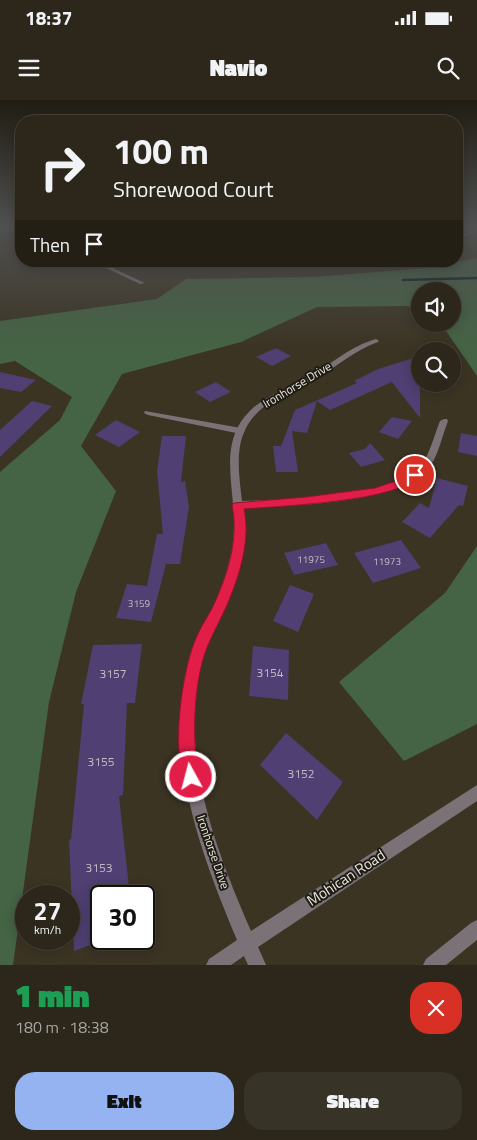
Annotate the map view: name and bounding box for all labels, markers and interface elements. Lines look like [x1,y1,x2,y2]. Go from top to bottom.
text: 18:37 [25,3,72,32]
text: Navio [210,51,267,85]
icon: menu [15,54,43,82]
icon: search [434,54,462,82]
text: 100 m [113,124,209,178]
icon: right [30,135,95,200]
text: Shorewood Court [113,172,274,206]
text: Then [30,230,70,259]
icon: arrive [80,230,108,258]
map controls [411,282,461,392]
button: sound [411,282,461,332]
button: search [411,342,461,392]
street label: Ironhorse Drive [259,357,335,413]
pin [394,454,436,496]
icon: arrive [401,461,429,489]
house number: 11975 [297,552,325,567]
house number: 11973 [373,554,401,569]
house number: 3159 [128,596,151,611]
house number: 3154 [257,663,284,682]
house number: 3157 [100,664,126,683]
position arrow [164,750,216,802]
house number: 3155 [88,752,115,771]
house number: 3152 [288,764,314,783]
street label: Ironhorse Drive [192,812,235,891]
street label: Mohican Road [302,844,390,912]
house number: 3153 [86,858,112,877]
speed limit sign: 30 [90,885,155,950]
text: 27 [33,892,62,930]
text: km/h [34,920,61,939]
text: 1 min [15,973,90,1019]
button: close [410,982,462,1034]
text: 180 m · 18:38 [15,1015,109,1039]
button: Exit [15,1072,234,1130]
button: Share [244,1072,462,1130]

